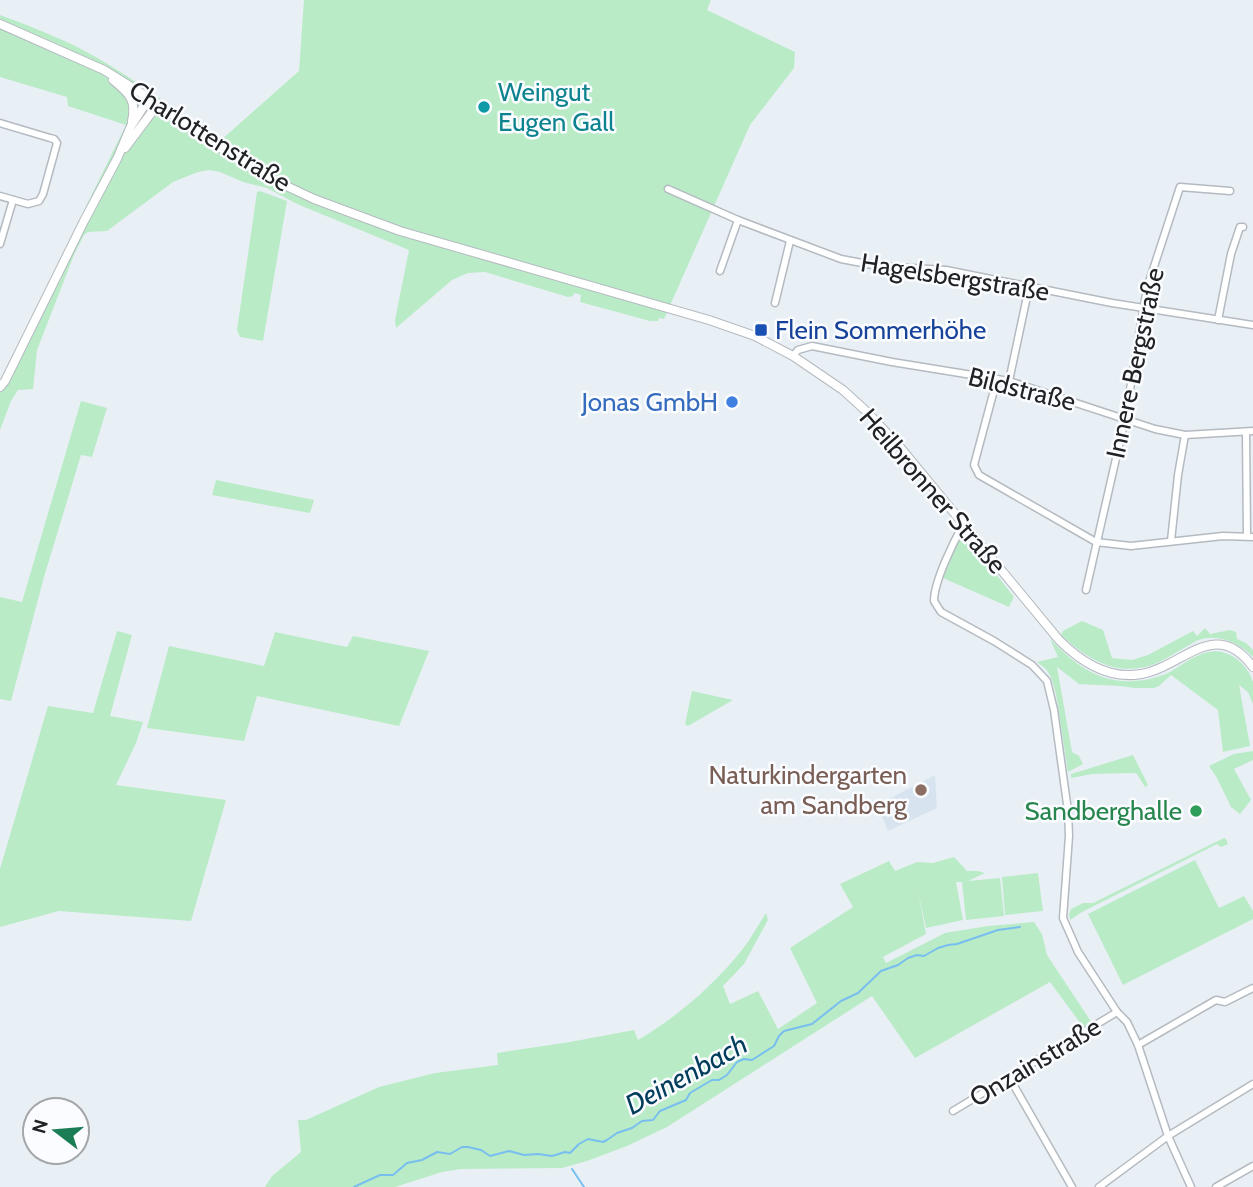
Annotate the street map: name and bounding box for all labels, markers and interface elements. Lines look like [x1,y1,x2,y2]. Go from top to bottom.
street label: Charlottenstraße [123,74,297,198]
place label: Weingut Eugen Gall [498,76,614,138]
marker: Weingut Eugen Gall [476,99,492,115]
street label: Hagelsbergstraße [858,246,1052,308]
street label: Innere Bergstraße [1099,265,1171,461]
place label: Flein Sommerhöhe [775,314,986,346]
marker: Flein Sommerhöhe [753,322,769,338]
street label: Bildstraße [965,360,1079,418]
place label: Jonas GmbH [580,386,718,418]
marker: Jonas GmbH [724,394,740,410]
street label: Heilbronner Straße [853,402,1013,580]
place label: Naturkindergarten am Sandberg [708,759,908,821]
marker: Naturkindergarten am Sandberg [913,782,929,798]
place label: Sandberghalle [1025,795,1182,827]
marker: Sandberghalle [1188,803,1204,819]
street label: Onzainstraße [964,1010,1106,1114]
water label: Deinenbach [619,1026,753,1122]
north arrow [21,1096,91,1166]
text: N [27,1117,53,1136]

